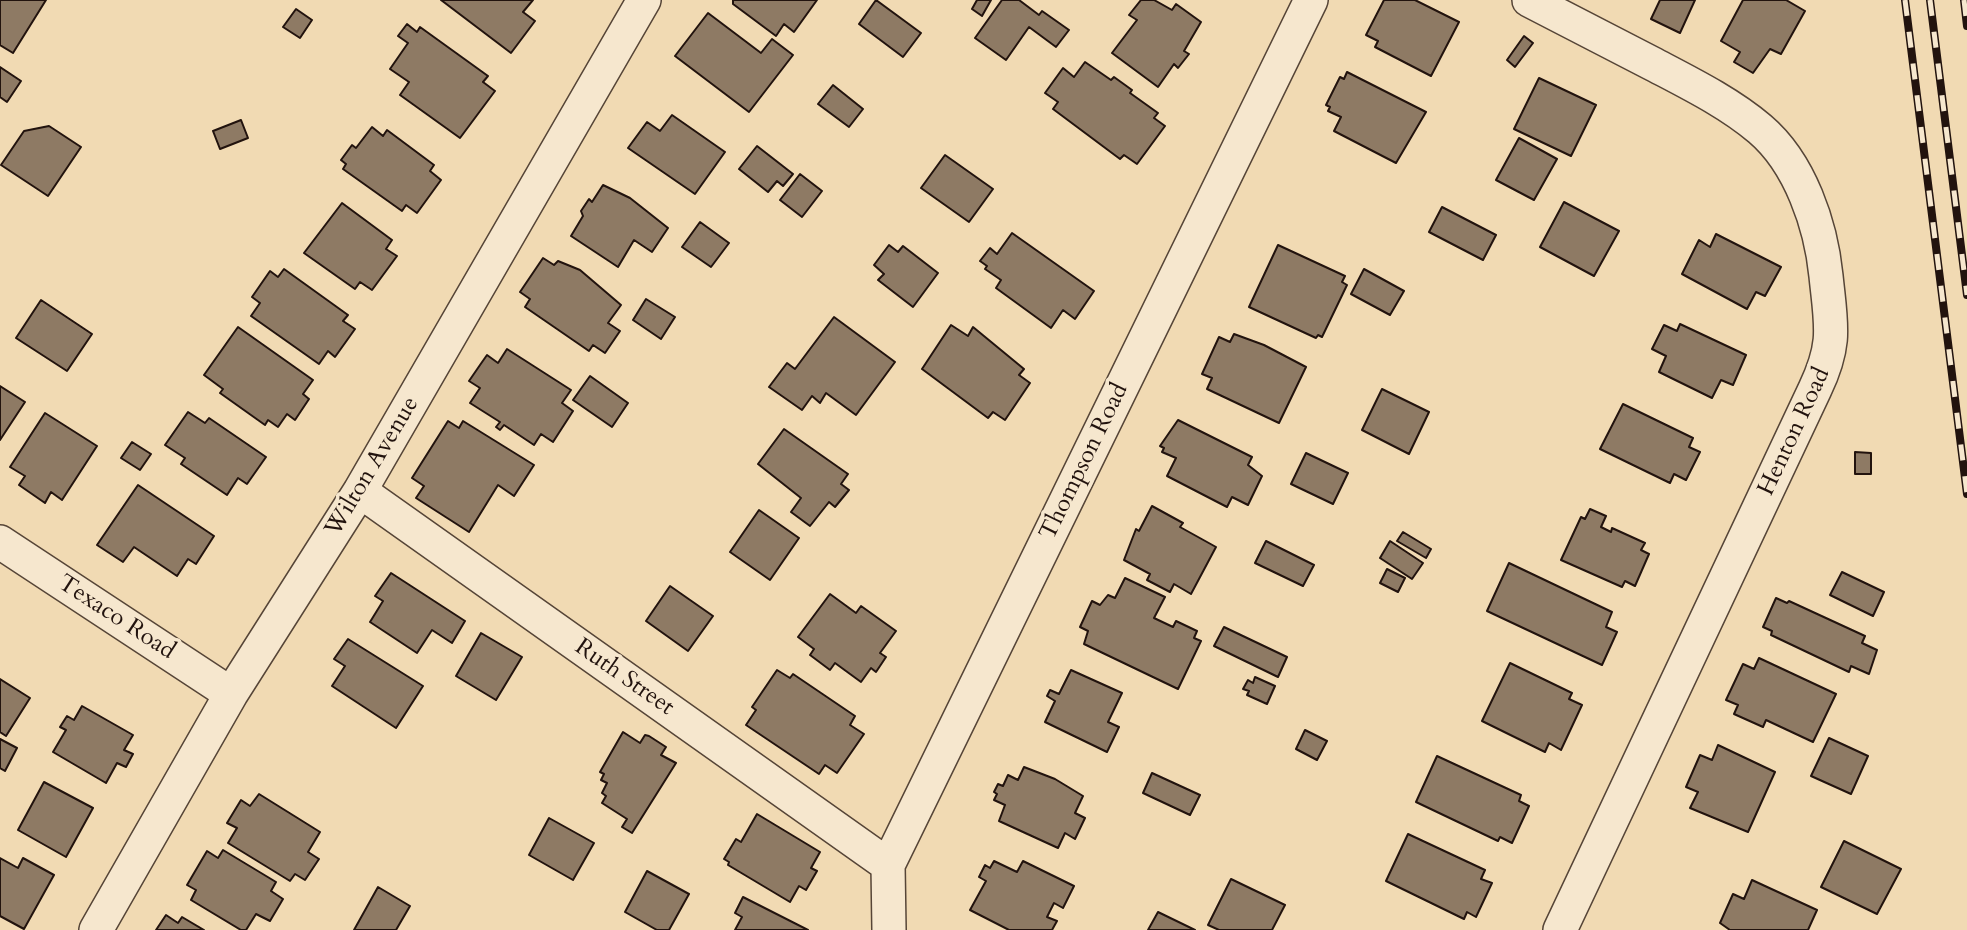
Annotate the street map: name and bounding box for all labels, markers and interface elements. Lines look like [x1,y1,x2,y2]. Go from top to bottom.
street label: Henton Road [1753,363,1837,501]
street label: Thompson Road [1035,379,1135,545]
street label: Wilton Avenue [320,392,426,542]
street label: Texaco Road [52,569,180,667]
street label: Ruth Street [569,633,679,723]

